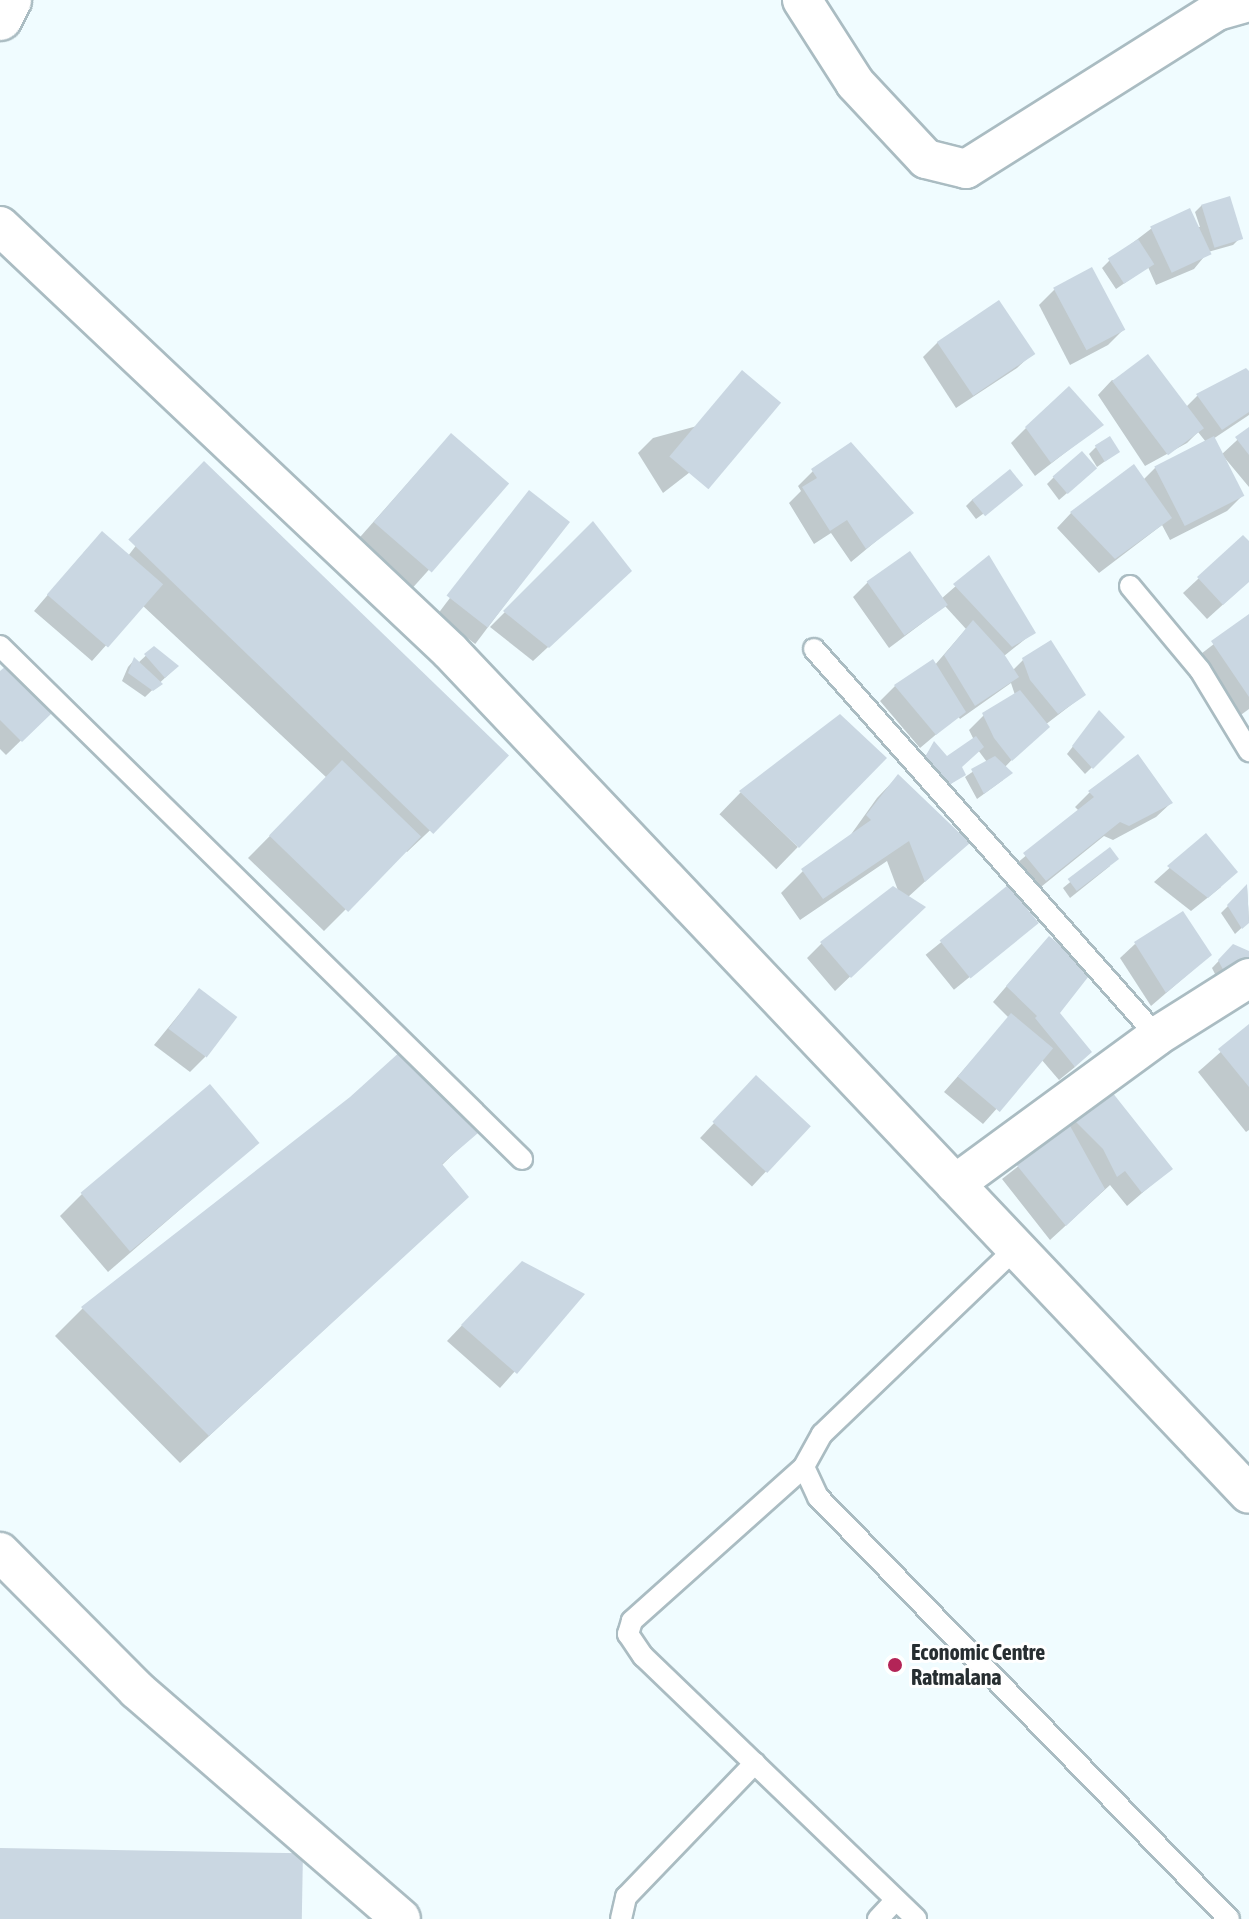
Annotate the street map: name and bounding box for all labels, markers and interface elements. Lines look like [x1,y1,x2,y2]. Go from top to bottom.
place label: Economic Centre Ratmalana [911,1639,1045,1690]
marker: Economic Centre Ratmalana [886,1656,904,1674]

